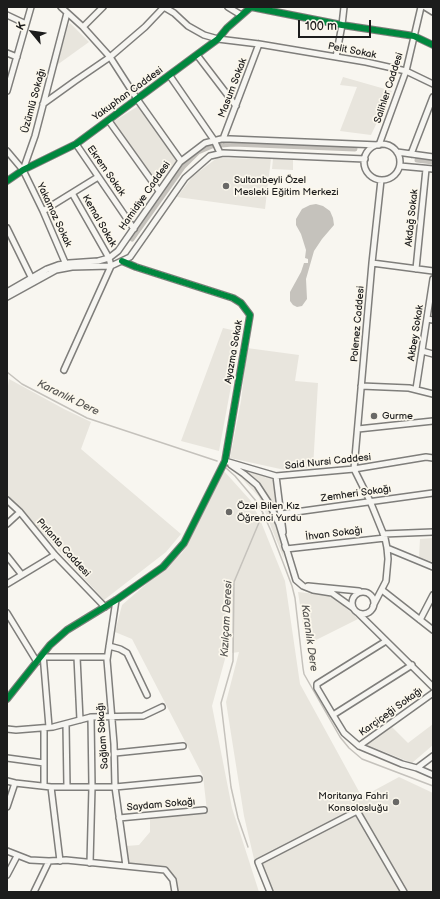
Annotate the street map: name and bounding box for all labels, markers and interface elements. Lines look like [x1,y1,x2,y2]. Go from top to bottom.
north arrow [12,12,52,52]
scale bar [300,12,373,38]
text: 100 m [305,19,337,34]
text: K [14,20,29,32]
street label: Pelit Sokak [327,40,377,62]
street label: Salihler Caddesi [372,51,406,125]
street label: Masum Sokak [216,57,250,119]
street label: Yakuphan Caddesi [91,65,165,123]
street label: Üzümlü Sokağı [20,67,48,135]
street label: Ekrem Sokak [84,143,128,199]
street label: Hamidiye Caddesi [117,159,173,233]
place label: Sultanbeyli Özel Mesleki Eğitim Merkezi [234,174,339,198]
street label: Yakamoz Sokak [34,181,74,249]
marker: Sultanbeyli Özel Mesleki Eğitim Merkezi [221,181,231,191]
street label: Akdağ Sokak [403,189,421,247]
street label: Kemal Sokak [79,193,119,249]
street label: Polenez Caddesi [349,286,367,362]
street label: Akbey Sokak [406,304,426,362]
street label: Ayazma Sokak [223,319,245,385]
water label: Karanlık Dere [35,377,101,419]
place label: Gurme [382,410,413,422]
marker: Gurme [369,411,379,421]
street label: Said Nursi Caddesi [284,452,372,472]
street label: Zemheri Sokağı [320,483,392,505]
place label: Özel Bilen Kız Öğrenci Yurdu [237,500,302,524]
marker: Özel Bilen Kız Öğrenci Yurdu [224,507,234,517]
street label: Pırlanta Caddesi [34,516,92,580]
street label: İhvan Sokağı [305,525,363,543]
water label: Kızılçam Deresi [218,580,236,658]
water label: Karanlık Dere [298,604,320,672]
street label: Karçiçeği Sokağı [357,685,425,739]
street label: Sağlam Sokağı [95,702,111,770]
place label: Moritanya Fahri Konsolosluğu [318,790,388,814]
street label: Saydam Sokağı [126,796,196,814]
marker: Moritanya Fahri Konsolosluğu [391,797,401,807]

